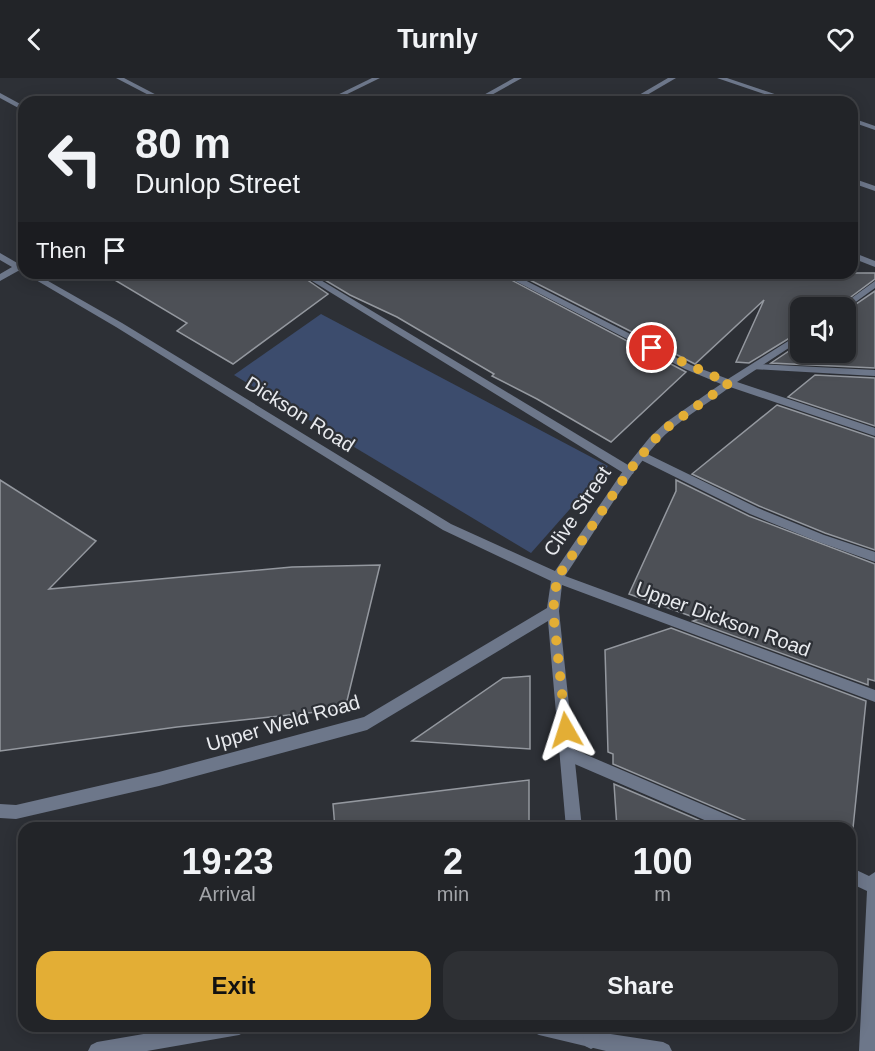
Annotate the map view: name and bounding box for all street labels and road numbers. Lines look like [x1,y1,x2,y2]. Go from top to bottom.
street label: Dickson Road [241,372,359,456]
street label: Clive Street [539,462,615,560]
street label: Upper Dickson Road [633,577,813,661]
street label: Upper Weld Road [204,691,362,755]

